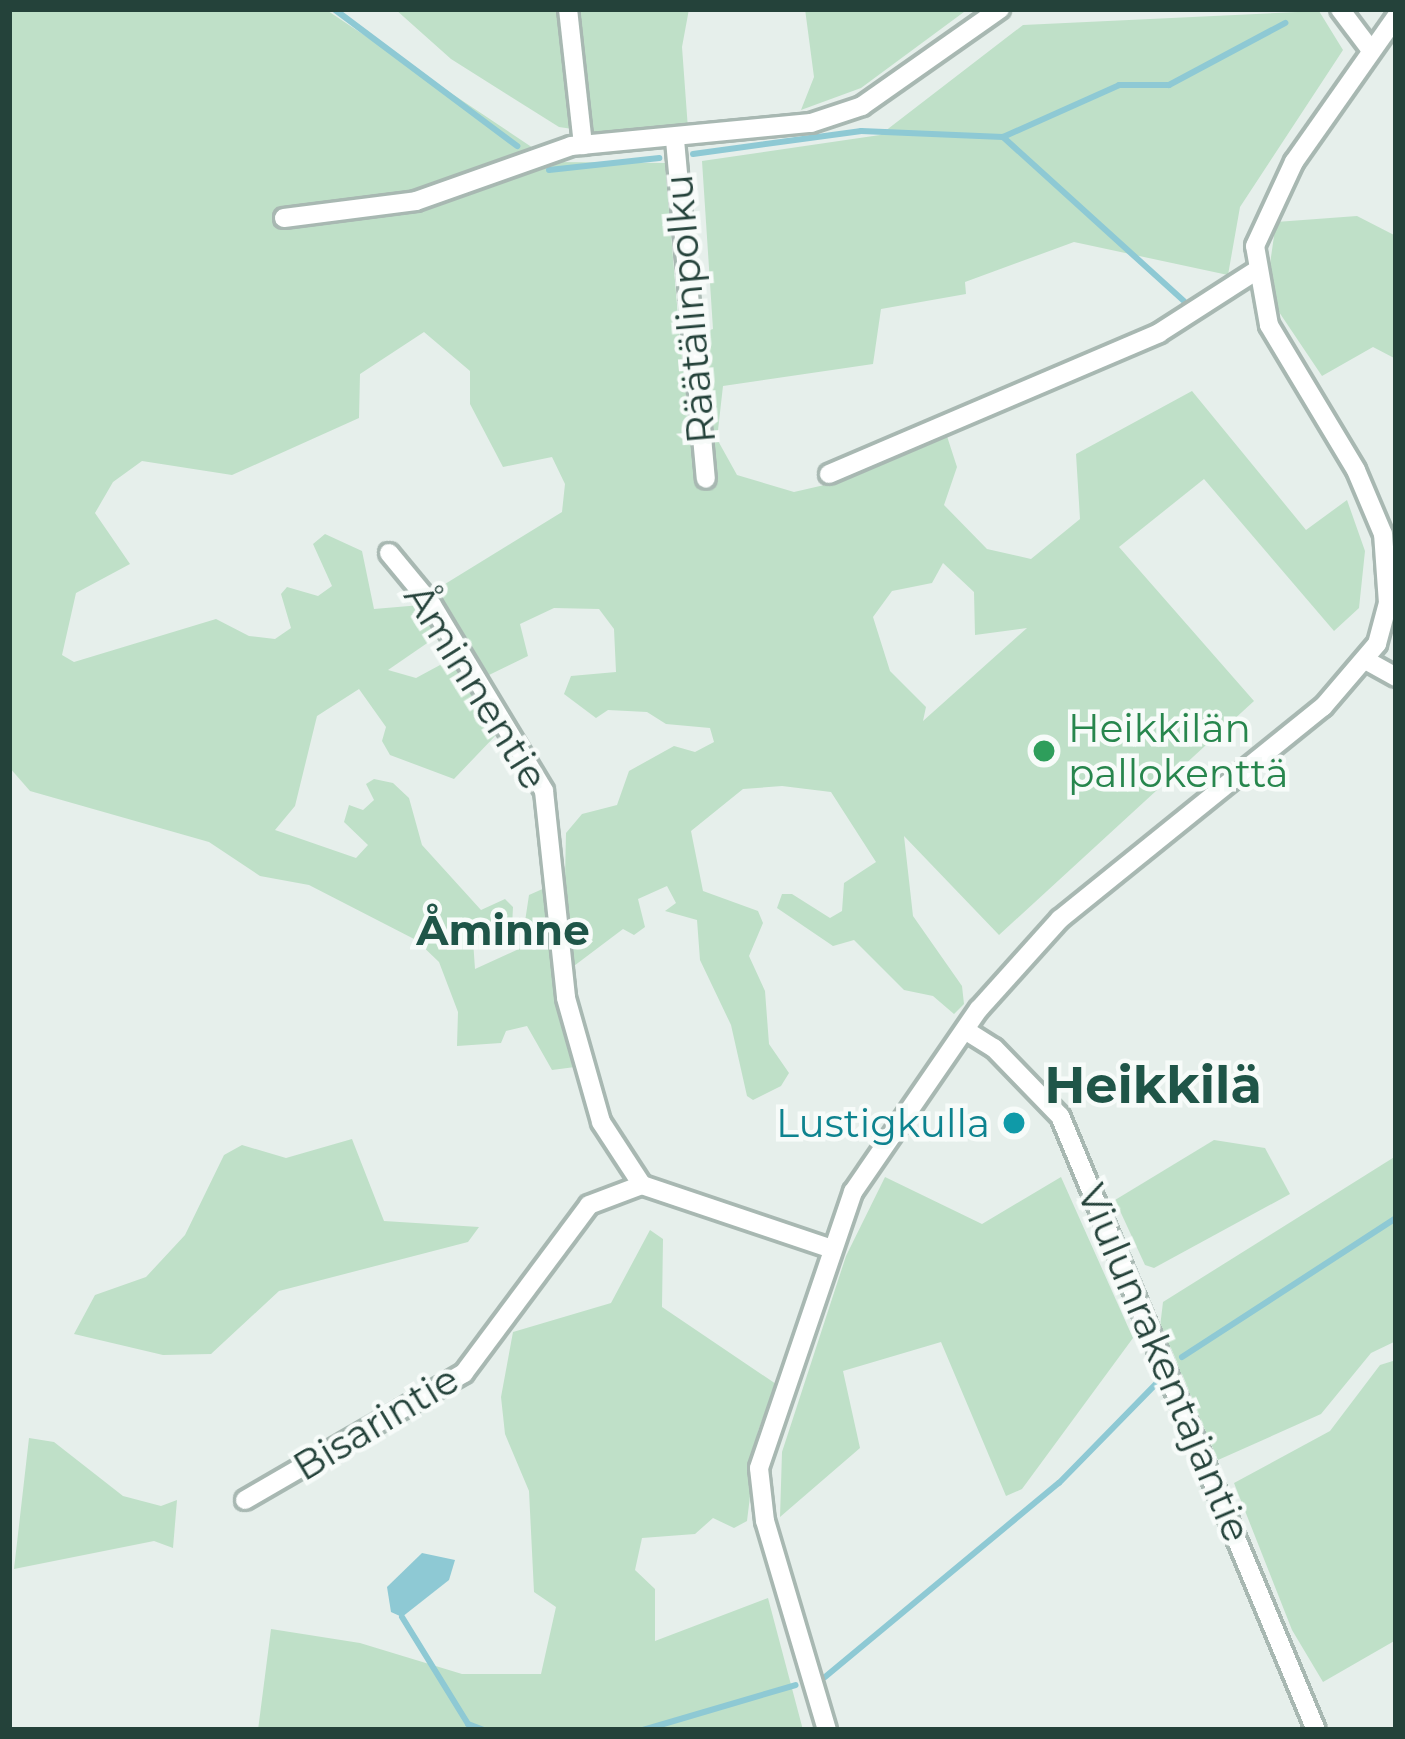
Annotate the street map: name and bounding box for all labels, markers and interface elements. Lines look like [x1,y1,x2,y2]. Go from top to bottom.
street label: Räätälinpolku [655,172,725,446]
street label: Åminnentie [395,576,557,798]
place label: Heikkilän pallokenttä [1068,706,1289,797]
marker: Heikkilän pallokenttä [1031,738,1057,764]
district label: Åminne [416,905,590,955]
district label: Heikkilä [1044,1054,1262,1116]
place label: Lustigkulla [776,1100,990,1146]
marker: Lustigkulla [1001,1110,1027,1136]
street label: Viulunrakentajantie [1067,1177,1261,1549]
street label: Bisarintie [285,1356,467,1490]

